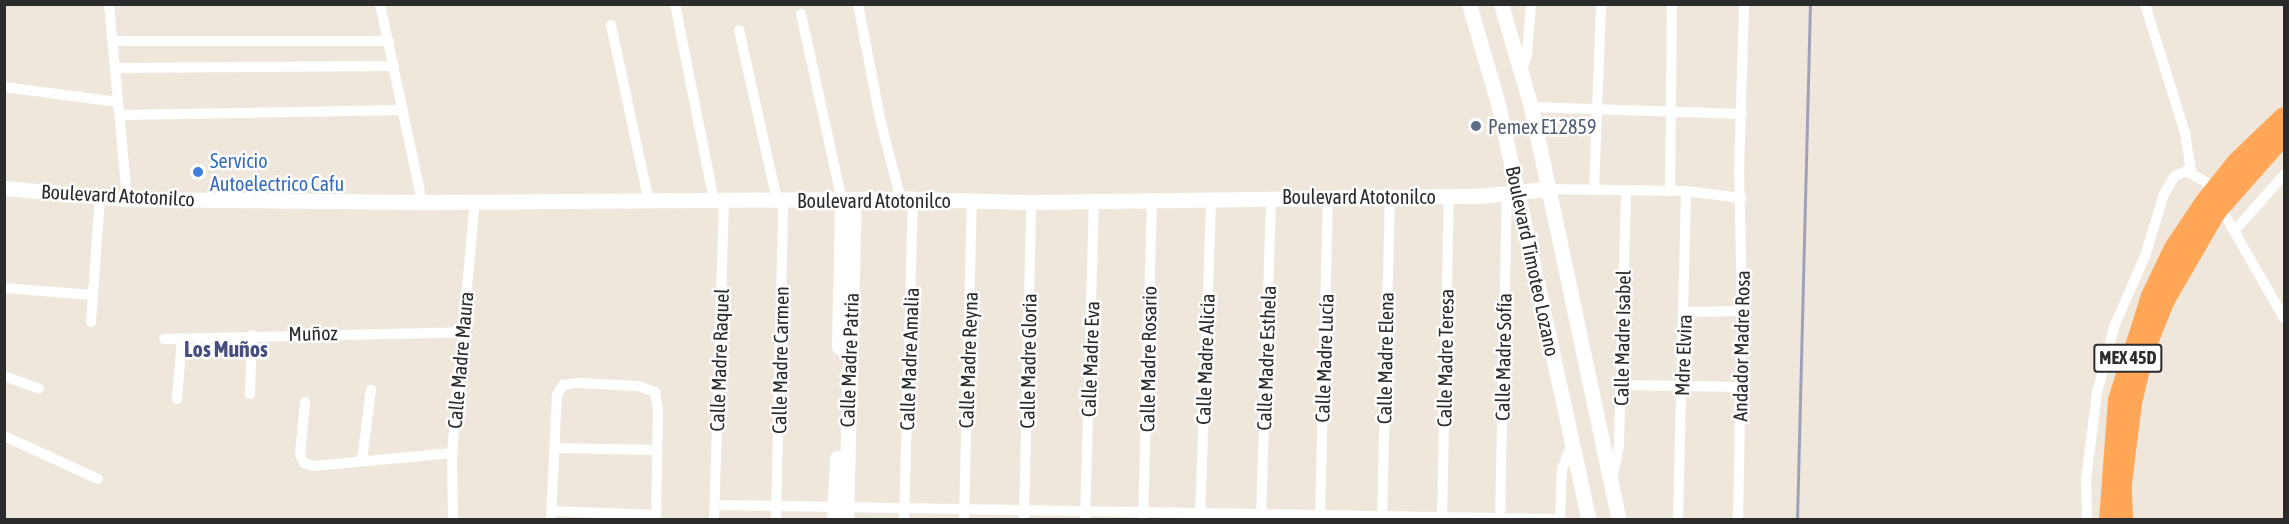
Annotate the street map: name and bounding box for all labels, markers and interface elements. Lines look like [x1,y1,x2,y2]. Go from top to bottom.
place label: Pemex E12859 [1488,114,1596,138]
marker: Pemex E12859 [1469,119,1483,133]
place label: Servicio Autoelectrico Cafu [210,148,344,195]
street label: Boulevard Timoteo Lozano [1501,164,1565,358]
marker: Servicio Autoelectrico Cafu [191,165,205,179]
street label: Boulevard Atotonilco [41,179,195,211]
street label: Boulevard Atotonilco [1282,184,1436,208]
street label: Boulevard Atotonilco [797,188,951,212]
street label: Calle Madre Isabel [1609,270,1635,406]
street label: Andador Madre Rosa [1728,270,1754,422]
street label: Calle Madre Esthela [1251,285,1281,431]
street label: Calle Madre Carmen [767,286,793,434]
street label: Calle Madre Rosario [1135,286,1161,432]
street label: Calle Madre Amalia [895,287,923,431]
street label: Calle Madre Raquel [705,288,733,432]
street label: Calle Madre Teresa [1432,289,1458,427]
street label: Calle Madre Maura [442,290,478,430]
street label: Calle Madre Reyna [954,291,982,429]
street label: Calle Madre Patria [835,292,863,428]
street label: Calle Madre Elena [1372,292,1398,424]
street label: Calle Madre Gloria [1015,293,1041,429]
street label: Calle Madre Alicia [1191,293,1219,425]
street label: Calle Madre Lucía [1310,293,1338,423]
street label: Calle Madre Sofía [1490,293,1516,421]
street label: Calle Madre Eva [1076,300,1104,418]
street label: Mdre Elvira [1670,314,1696,396]
street label: Muñoz [288,321,338,345]
district label: Los Muños [184,337,268,363]
road number: MEX 45D [2092,343,2164,373]

